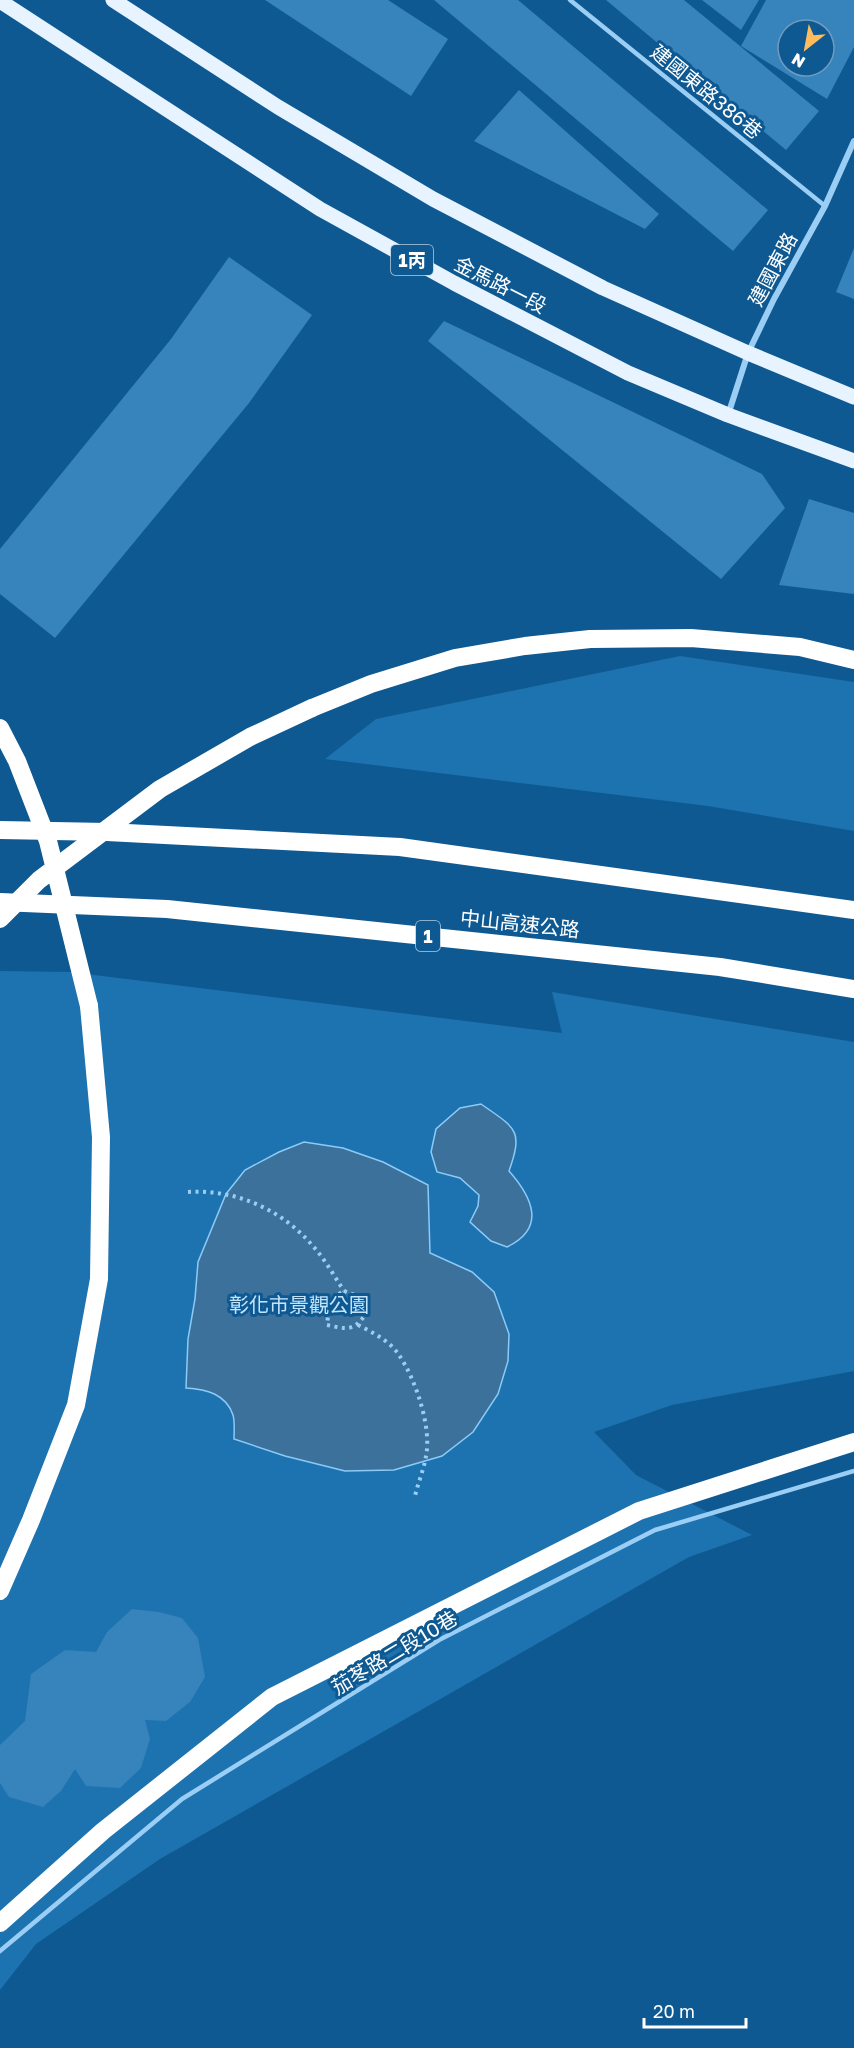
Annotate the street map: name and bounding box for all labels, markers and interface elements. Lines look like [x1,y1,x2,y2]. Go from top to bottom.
north arrow [776,18,836,78]
street label: 建國東路386巷 [647,39,767,143]
text: N [788,49,809,73]
street label: 建國東路 [743,228,801,310]
road number: 1丙 [391,245,433,275]
street label: 金馬路一段 [451,251,551,317]
street label: 中山高速公路 [459,905,581,941]
road number: 1 [416,921,440,951]
park label: 彰化市景觀公園 [229,1292,369,1316]
street label: 茄苳路二段10巷 [327,1605,461,1699]
scale bar [644,1991,746,2029]
text: 20 m [653,2000,695,2022]

